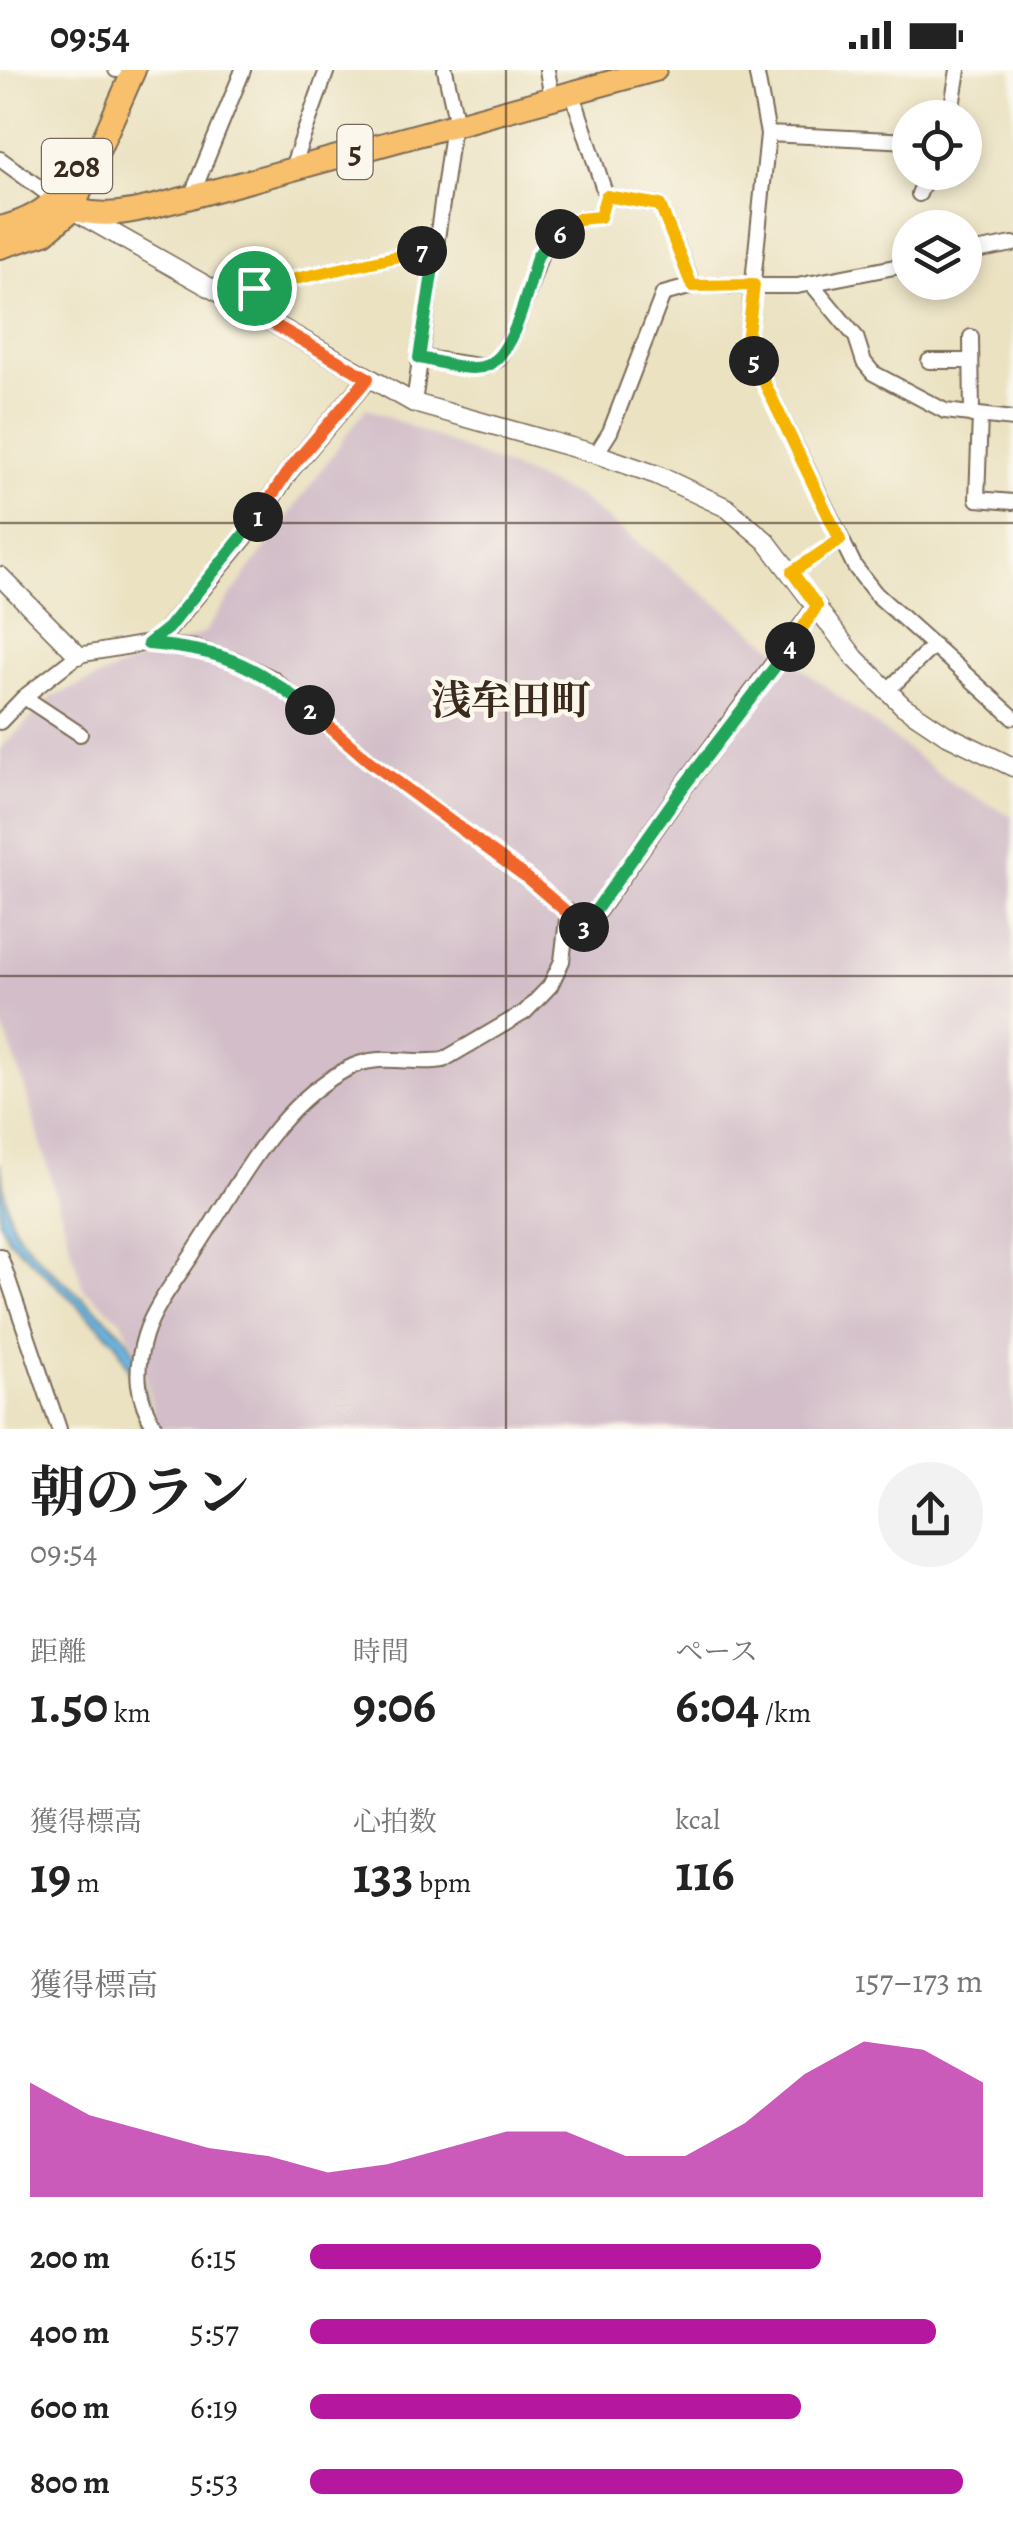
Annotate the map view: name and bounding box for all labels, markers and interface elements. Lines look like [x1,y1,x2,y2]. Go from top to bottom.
text: 09:54 [50,9,130,61]
map controls [892,100,982,300]
button: locate [892,100,982,190]
road number: 5 [338,125,372,179]
road number: 208 [42,139,112,193]
pin: 6 [535,209,585,259]
button: layers [892,210,982,300]
text: 6 [553,215,567,253]
pin: 7 [397,226,447,276]
text: 7 [416,232,428,270]
pin [212,246,297,331]
icon: arrive [227,261,282,316]
pin: 5 [729,336,779,386]
text: 5 [748,342,760,380]
pin: 1 [233,492,283,542]
text: 1 [253,498,263,536]
pin: 4 [765,622,815,672]
text: 4 [783,628,797,666]
district label: 浅牟田町 [431,673,591,728]
pin: 2 [285,685,335,735]
text: 2 [303,691,317,729]
pin: 3 [559,902,609,952]
text: 3 [578,908,590,946]
text: 朝のラン [30,1455,250,1530]
button: share [878,1462,983,1567]
text: 09:54 [30,1530,98,1574]
text: 距離 [30,1633,86,1671]
text: 時間 [353,1633,409,1671]
text: ペース [675,1633,758,1671]
text: 1.50 [30,1671,108,1739]
text: 9:06 [353,1671,436,1739]
text: 6:04 [675,1671,759,1739]
text: km [108,1694,151,1732]
text: /km [759,1694,811,1732]
text: kcal [675,1801,720,1839]
text: 獲得標高 [30,1803,142,1841]
text: 心拍数 [353,1803,437,1841]
text: 116 [675,1839,734,1907]
text: 19 [30,1841,71,1909]
text: 133 [353,1841,414,1909]
text: m [71,1864,100,1902]
text: bpm [414,1864,471,1902]
text: 157–173 m [855,1959,983,2003]
text: 獲得標高 [30,1963,158,2007]
text: 200 m [30,2235,110,2279]
text: 6:15 [190,2235,237,2279]
text: 400 m [30,2310,110,2354]
text: 5:57 [190,2310,239,2354]
text: 600 m [30,2385,110,2429]
text: 6:19 [190,2385,238,2429]
text: 800 m [30,2460,110,2504]
text: 5:53 [190,2460,238,2504]

